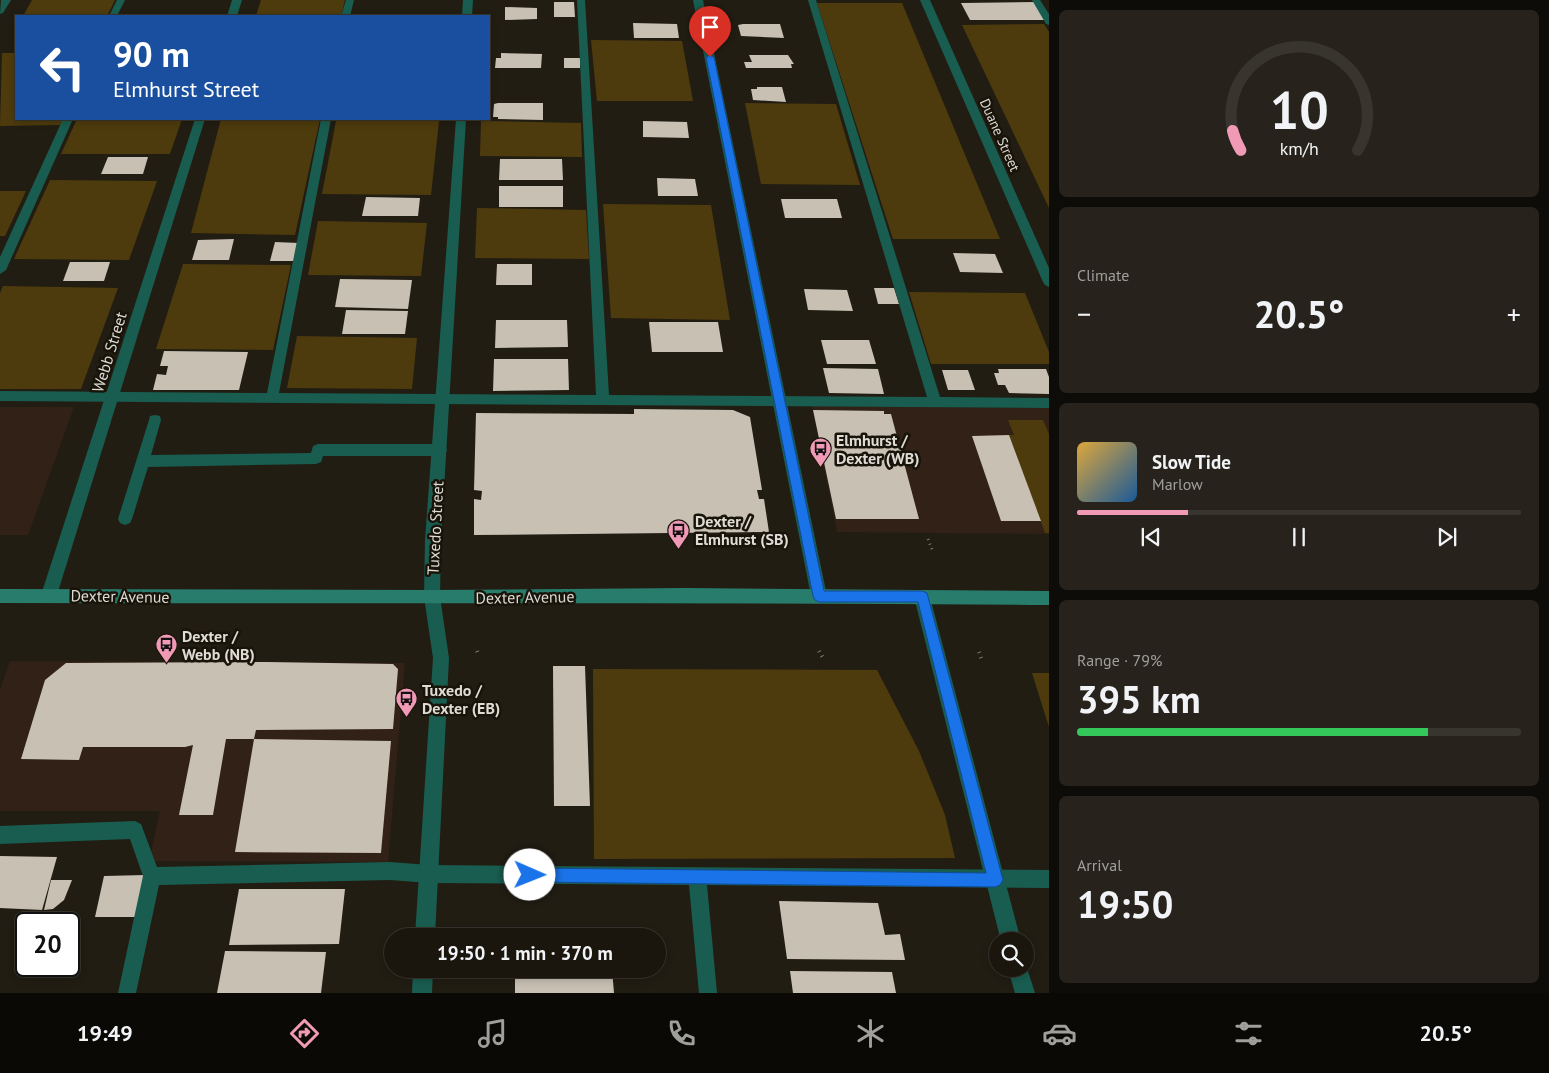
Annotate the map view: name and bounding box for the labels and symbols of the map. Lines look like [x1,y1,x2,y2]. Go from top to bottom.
pin [689,6,731,57]
street label: Duane Street [976,96,1024,174]
street label: Webb Street [87,309,131,395]
place label: Elmhurst / Dexter (WB) [836,430,920,468]
bus stop icon: Elmhurst / Dexter (WB) [808,437,832,468]
street label: Tuxedo Street [423,480,447,576]
place label: Dexter / Elmhurst (SB) [695,511,789,549]
bus stop icon: Dexter / Elmhurst (SB) [667,518,691,549]
street label: Dexter Avenue [70,585,170,607]
street label: Dexter Avenue [475,586,575,608]
place label: Dexter / Webb (NB) [182,626,255,664]
bus stop icon: Dexter / Webb (NB) [154,633,178,664]
place label: Tuxedo / Dexter (EB) [422,680,500,718]
bus stop icon: Tuxedo / Dexter (EB) [394,687,418,718]
position arrow [503,848,555,900]
speed limit sign: 20 [15,912,80,977]

